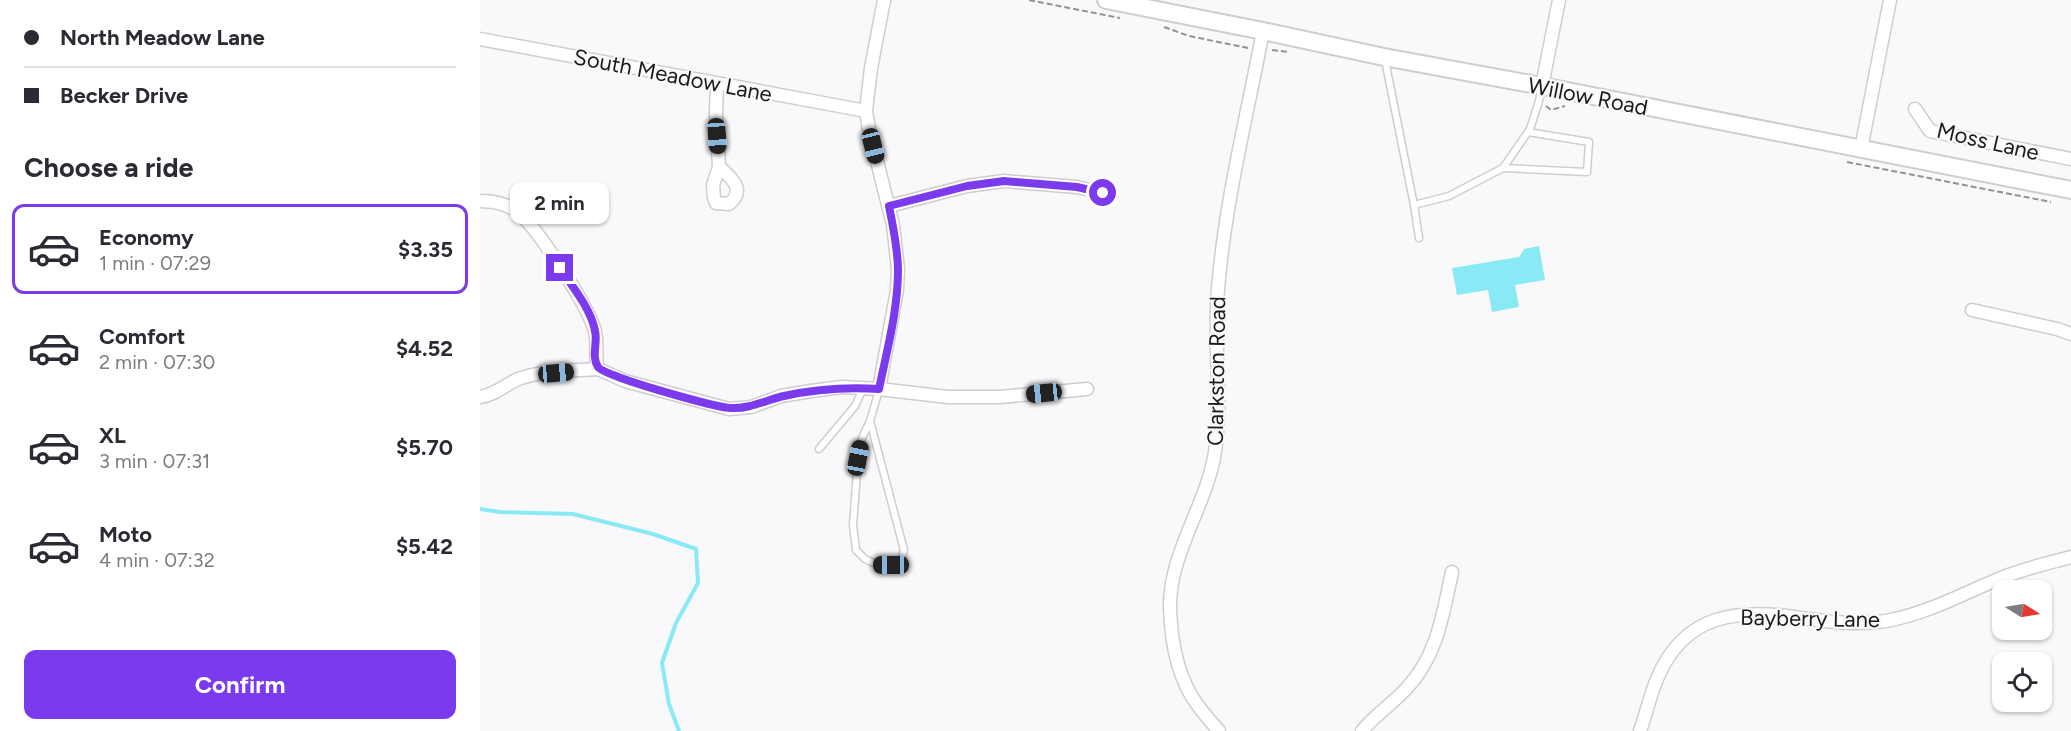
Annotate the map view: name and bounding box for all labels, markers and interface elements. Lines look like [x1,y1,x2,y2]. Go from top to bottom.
text: North Meadow Lane [60,24,265,51]
street label: South Meadow Lane [571,43,774,108]
street label: Willow Road [1526,72,1650,121]
text: Becker Drive [60,82,188,109]
car [707,117,727,155]
street label: Moss Lane [1934,117,2042,166]
car [860,126,886,166]
text: Choose a ride [24,151,193,184]
route start [1089,179,1116,206]
callout: 2 min [511,181,610,223]
text: 2 min [534,191,585,215]
icon: car [27,222,81,276]
text: Economy [99,224,194,251]
text: $3.35 [398,236,453,263]
text: 1 min · 07:29 [99,251,211,275]
route end [546,254,573,281]
street label: Clarkston Road [1202,296,1231,446]
icon: car [27,321,81,375]
text: Comfort [99,323,185,350]
text: $4.52 [396,335,453,362]
text: 2 min · 07:30 [99,350,215,374]
car [537,362,575,384]
car [1025,382,1063,404]
icon: car [27,420,81,474]
text: XL [99,422,126,449]
text: $5.70 [396,434,453,461]
car [846,439,870,477]
text: 3 min · 07:31 [99,449,210,473]
icon: car [27,519,81,573]
text: Moto [99,521,152,548]
text: $5.42 [396,533,453,560]
text: 4 min · 07:32 [99,548,215,572]
car [873,556,909,574]
north arrow [1992,580,2052,640]
map controls [1992,580,2052,712]
street label: Bayberry Lane [1740,604,1880,633]
button: Confirm [24,650,456,719]
button: locate [1992,652,2052,712]

